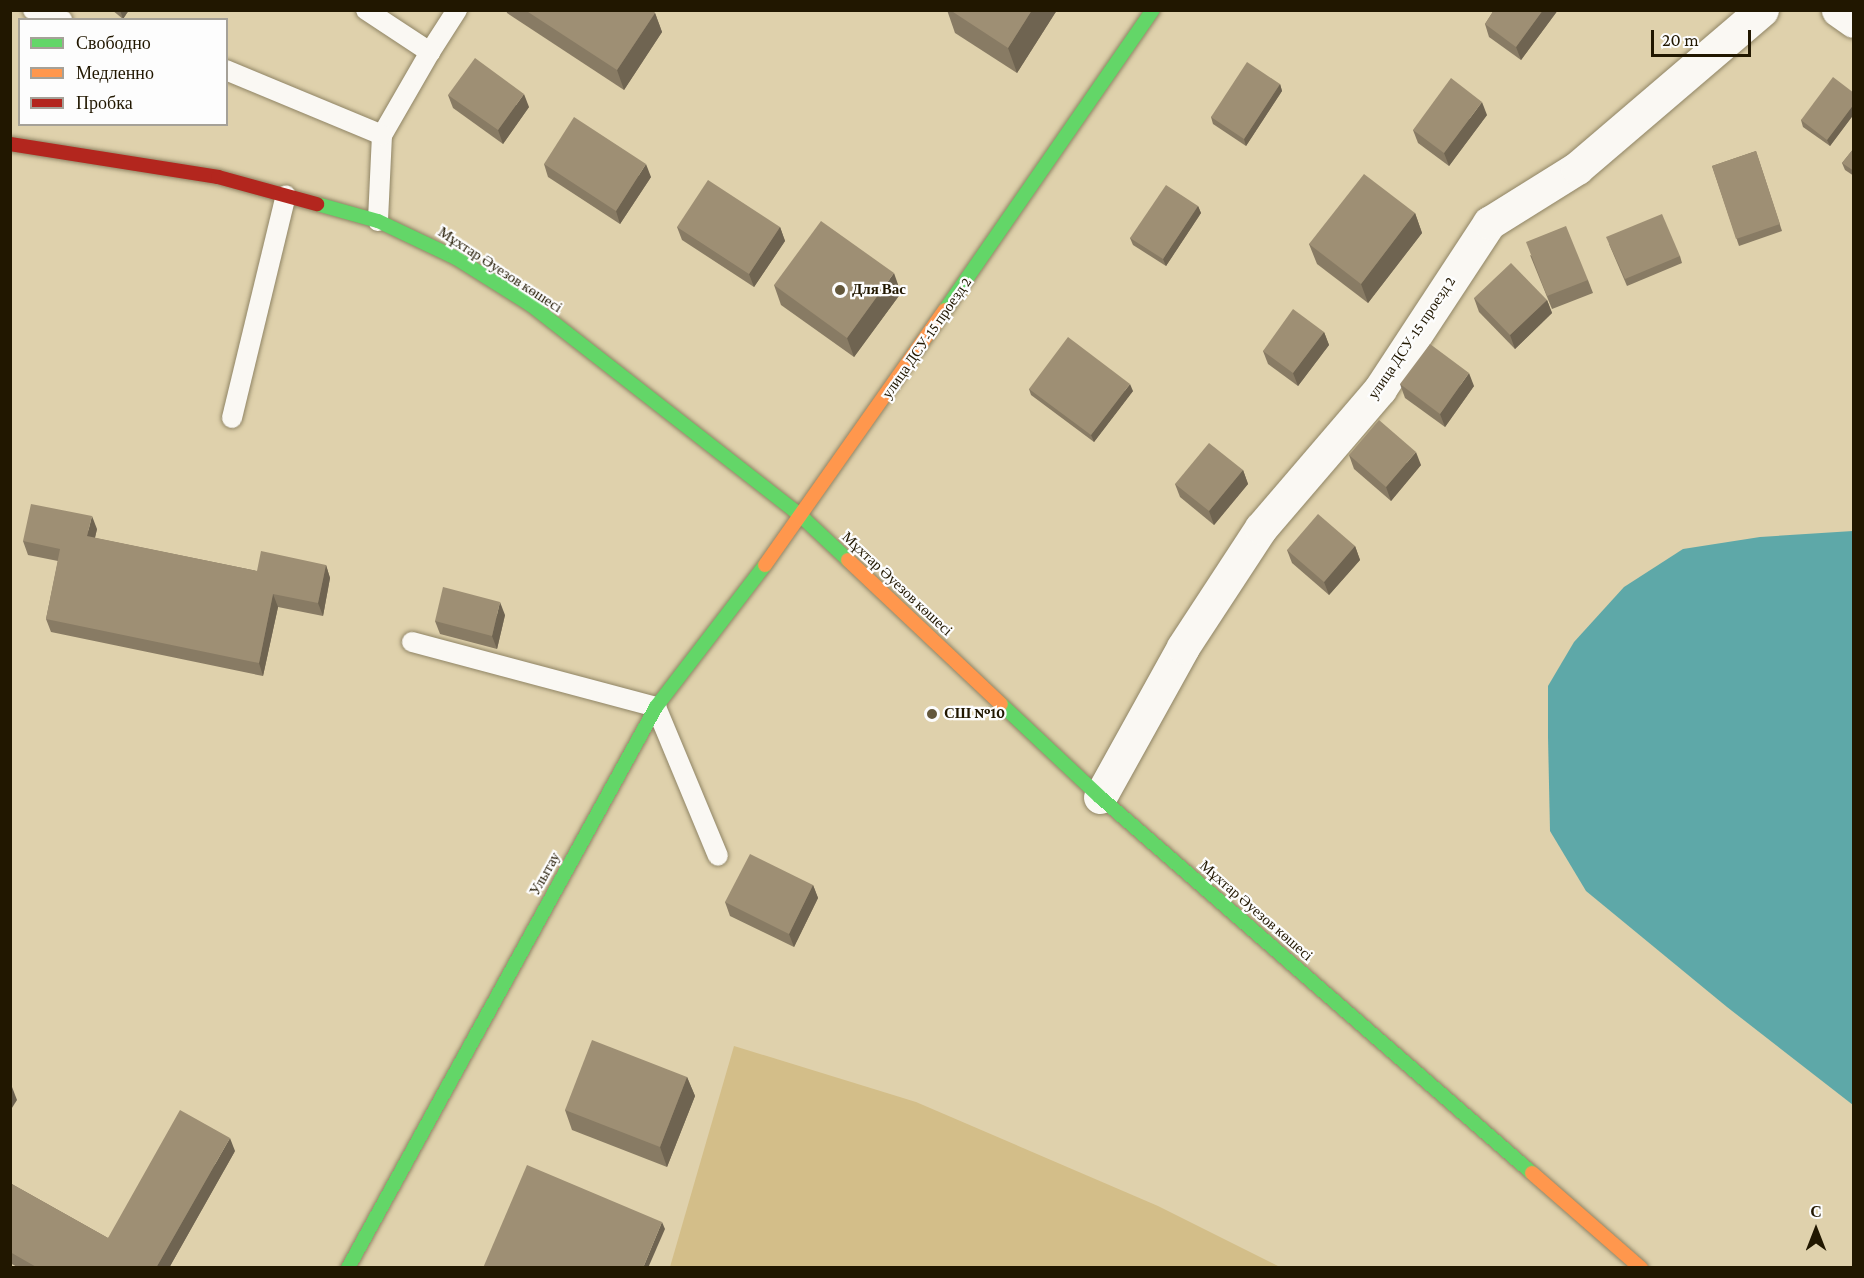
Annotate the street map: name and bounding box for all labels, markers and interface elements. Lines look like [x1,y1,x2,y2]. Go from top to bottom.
legend [18,18,228,126]
scale bar [1654,18,1754,56]
text: 20 m [1662,30,1699,50]
text: Свободно [76,33,151,53]
text: Медленно [76,63,154,83]
text: Пробка [76,93,133,113]
street label: Мұхтар Әуезов көшесі [435,223,565,317]
street label: улица ДСУ-15 проезд 2 [1364,273,1460,403]
street label: улица ДСУ-15 проезд 2 [878,274,976,402]
place label: Для Вас [852,281,906,299]
marker: Для Вас [833,283,847,297]
street label: Мұхтар Әуезов көшесі [838,528,956,640]
place label: СШ №10 [944,705,1005,723]
marker: СШ №10 [925,707,939,721]
street label: Улытау [526,849,564,899]
street label: Мұхтар Әуезов көшесі [1196,857,1316,965]
north arrow [1786,1200,1846,1260]
text: С [1810,1203,1822,1220]

